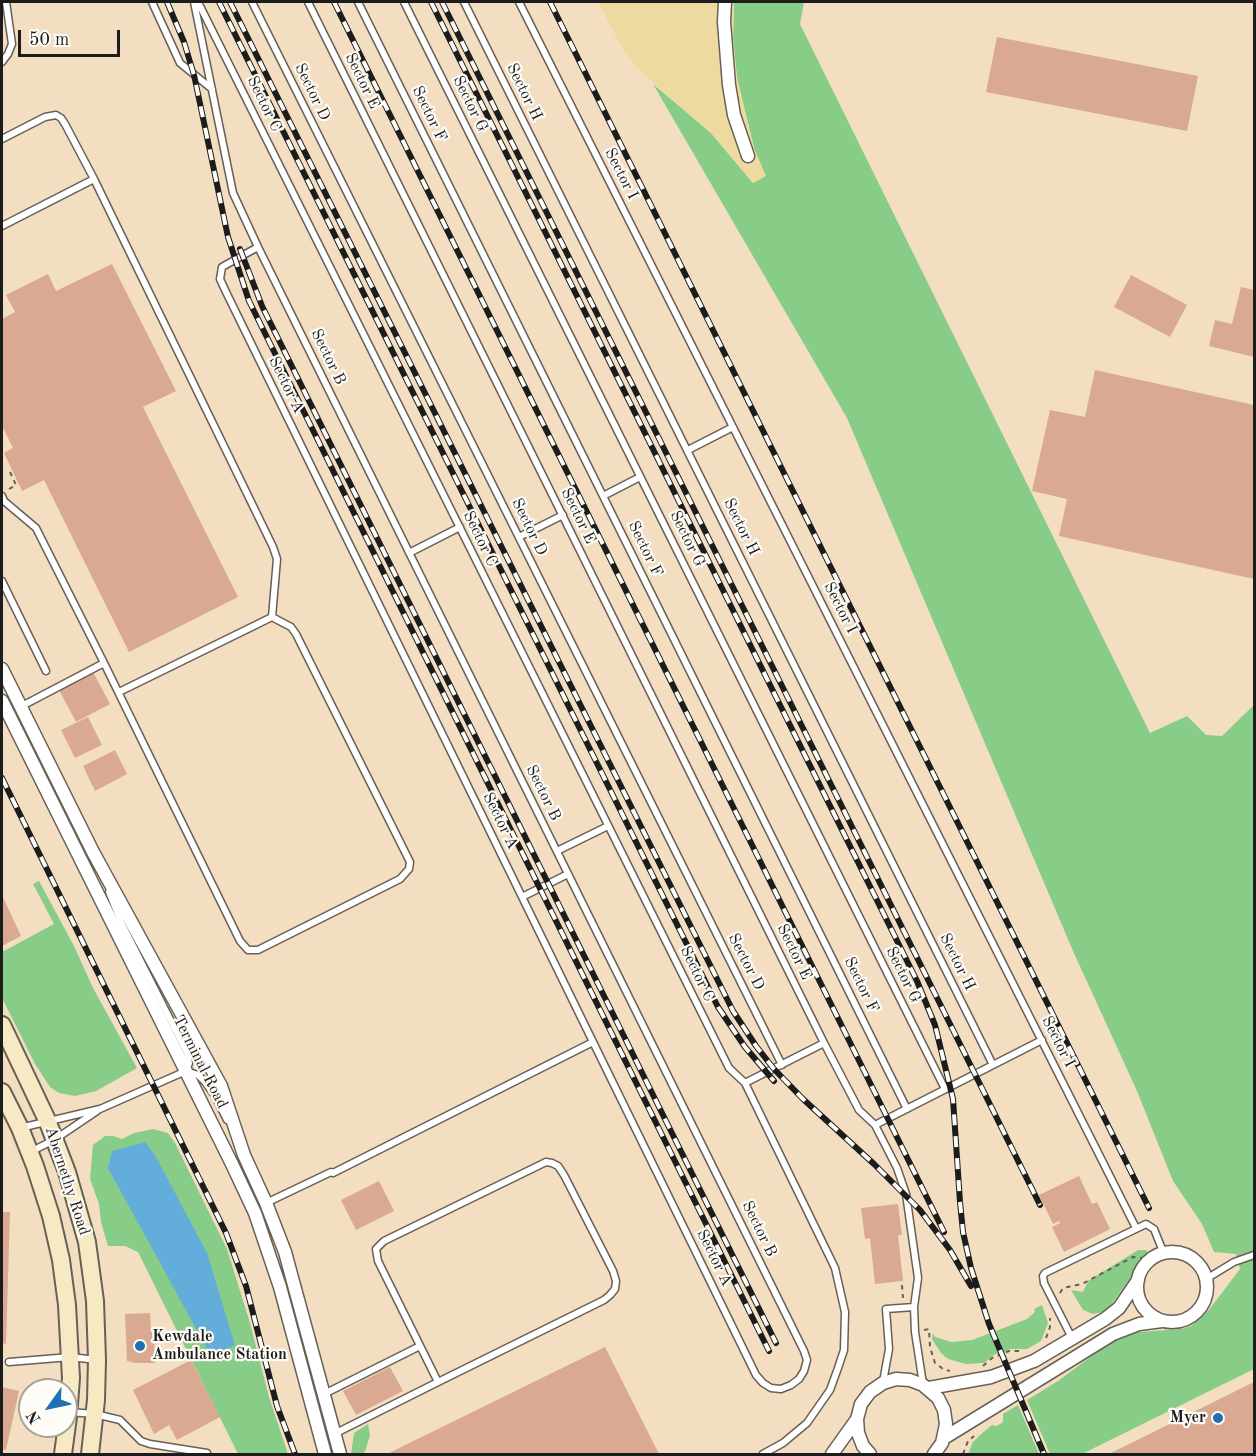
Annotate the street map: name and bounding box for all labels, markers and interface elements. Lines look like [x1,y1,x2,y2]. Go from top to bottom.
scale bar [21,18,123,56]
text: 50 m [29,31,69,49]
street label: Sector E [340,50,384,112]
street label: Sector D [290,60,334,124]
street label: Sector H [502,60,546,124]
street label: Sector C [242,73,286,135]
street label: Sector G [448,73,492,135]
street label: Sector F [407,83,451,145]
street label: Sector I [600,145,642,203]
street label: Sector B [306,326,350,388]
street label: Sector A [264,353,308,417]
street label: Sector E [556,485,600,547]
street label: Sector D [507,495,551,559]
street label: Sector H [719,495,763,559]
street label: Sector C [458,508,502,570]
street label: Sector G [665,508,709,570]
street label: Sector F [623,518,667,580]
street label: Sector I [819,579,861,637]
street label: Sector B [521,762,565,824]
street label: Sector A [478,789,522,853]
street label: Sector E [772,921,816,983]
street label: Sector D [724,930,768,994]
street label: Sector H [935,930,979,994]
street label: Sector C [675,943,719,1005]
street label: Sector G [881,944,925,1006]
street label: Sector F [839,954,883,1016]
street label: Terminal Road [168,1012,232,1112]
street label: Sector I [1037,1013,1079,1071]
street label: Abernethy Road [40,1124,94,1238]
street label: Sector B [737,1198,781,1260]
street label: Sector A [692,1226,736,1290]
place label: Kewdale Ambulance Station [152,1327,287,1365]
marker: Kewdale Ambulance Station [133,1339,147,1353]
north arrow [18,1378,78,1438]
text: N [25,1407,45,1426]
place label: Myer [1170,1408,1206,1428]
marker: Myer [1211,1411,1225,1425]

